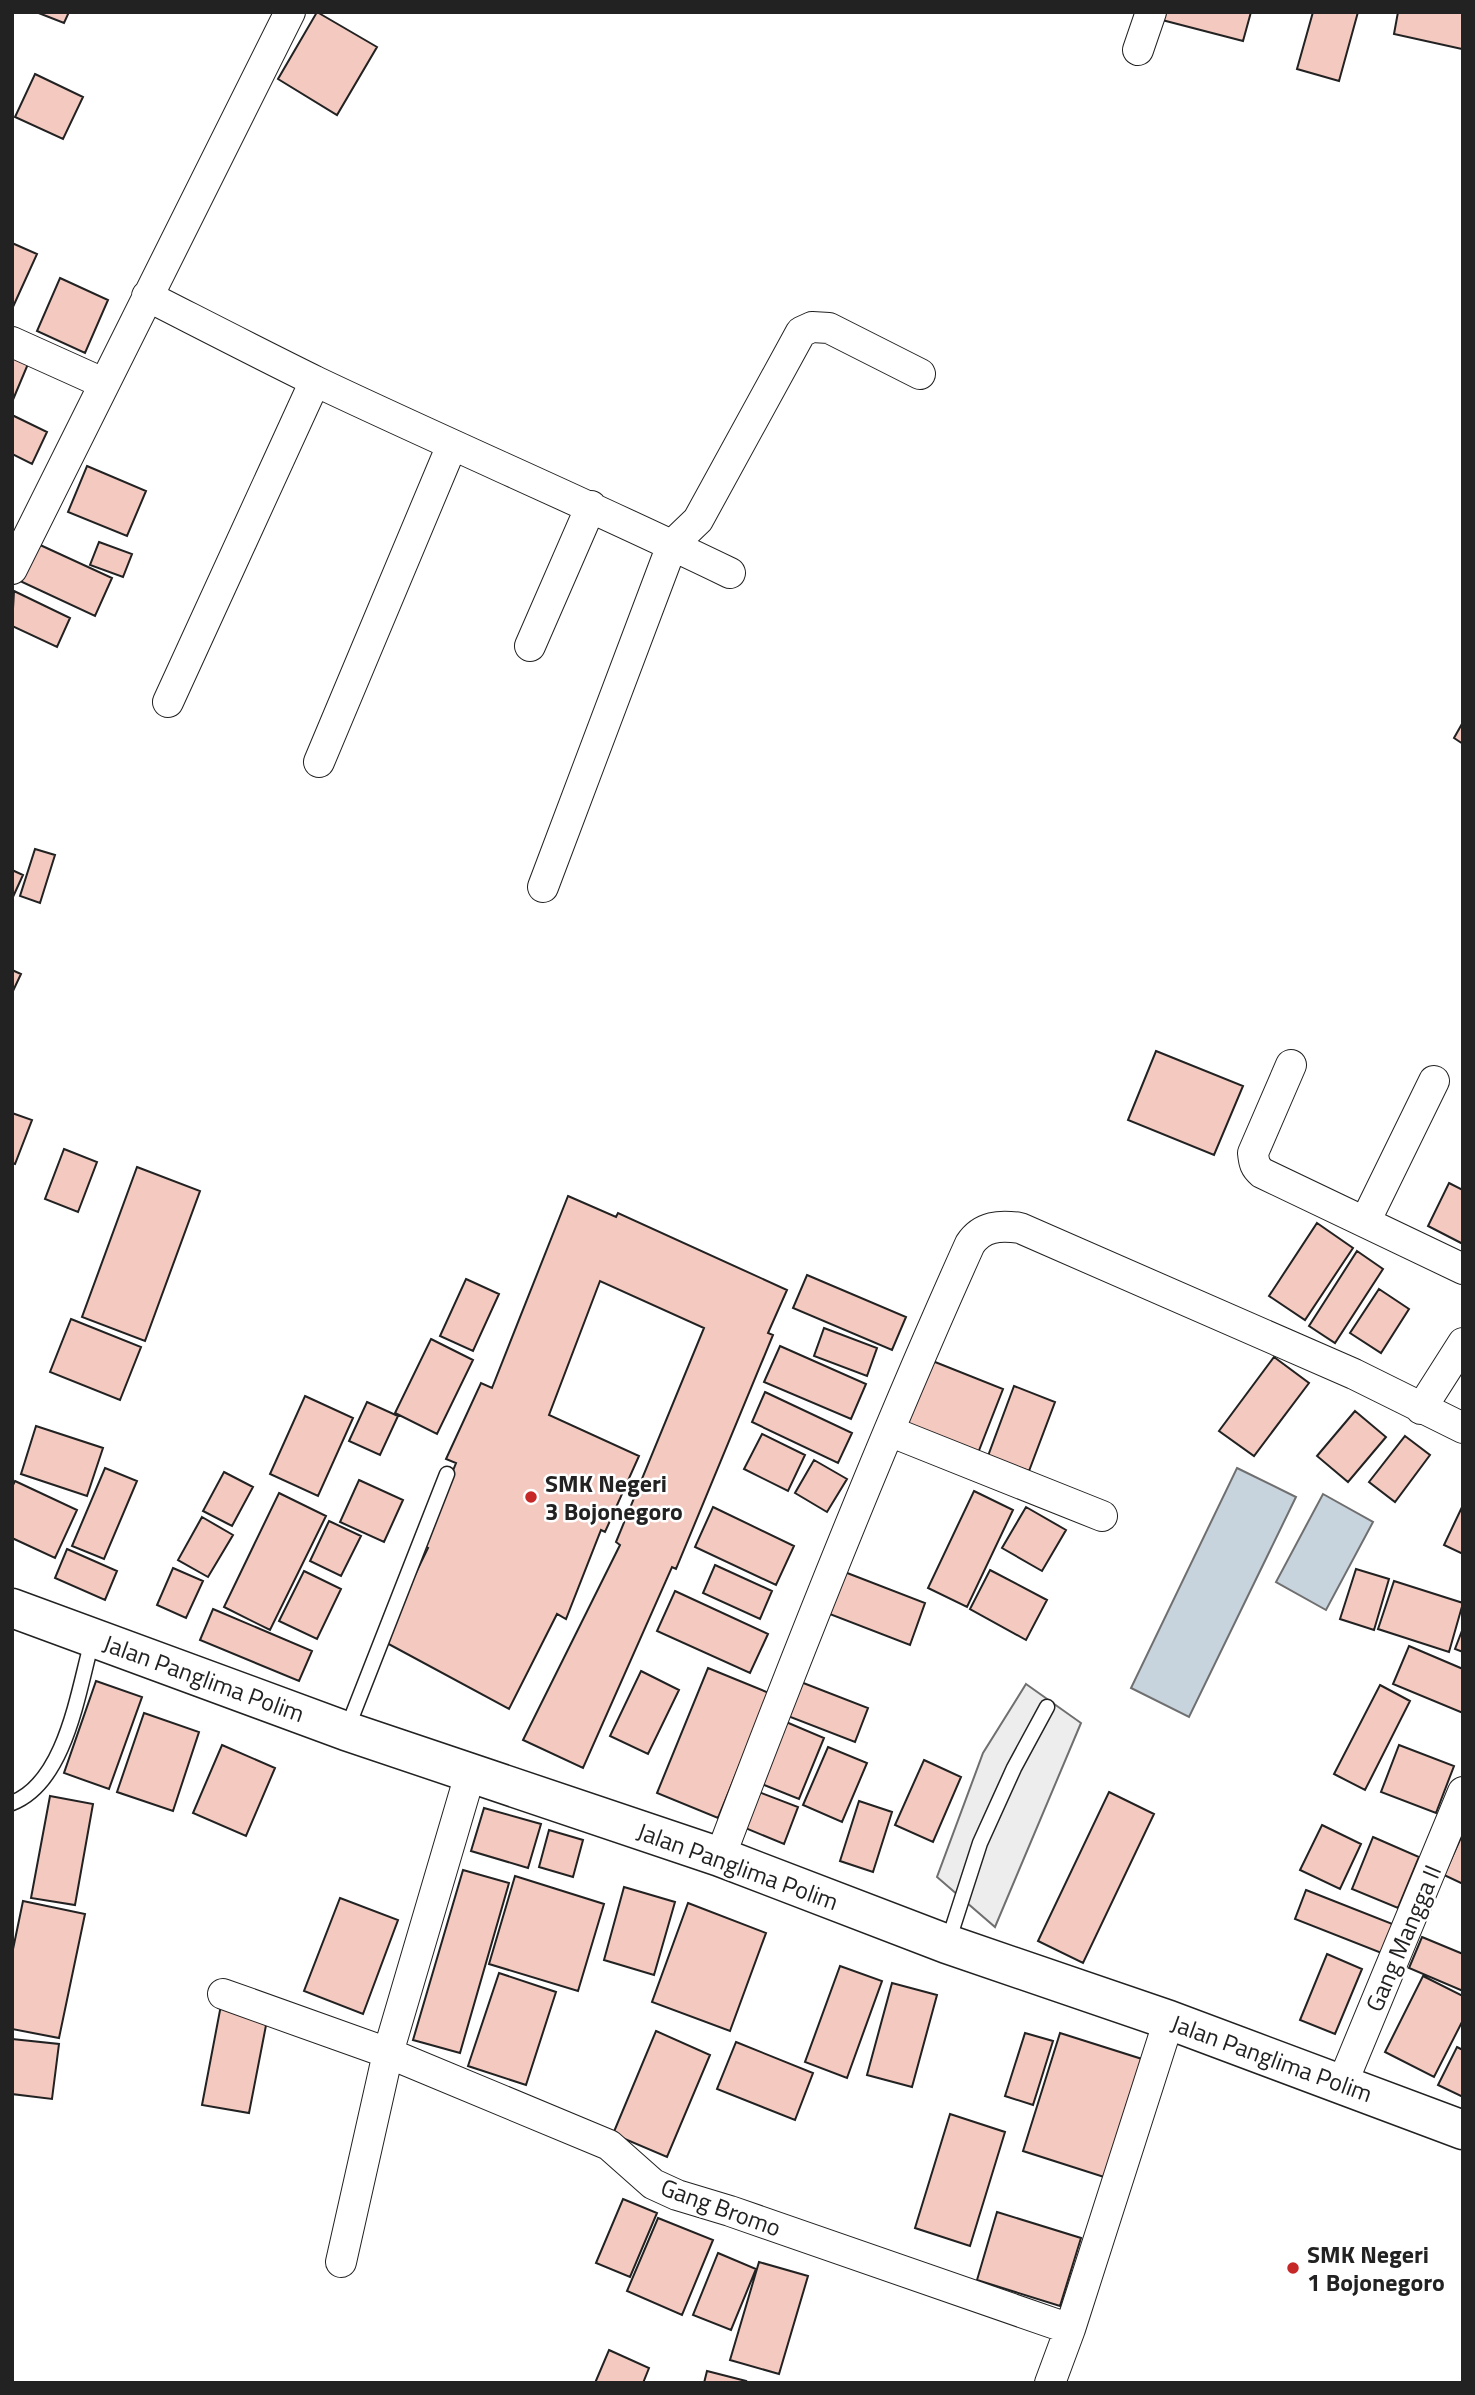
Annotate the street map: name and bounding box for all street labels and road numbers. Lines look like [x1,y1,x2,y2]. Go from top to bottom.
street label: Jalan Panglima Polim [98,1625,310,1731]
street label: Jalan Panglima Polim [632,1813,844,1919]
street label: Gang Mangga II [1356,1859,1450,2017]
street label: Jalan Panglima Polim [1166,2005,1378,2111]
street label: Gang Bromo [656,2169,786,2245]

